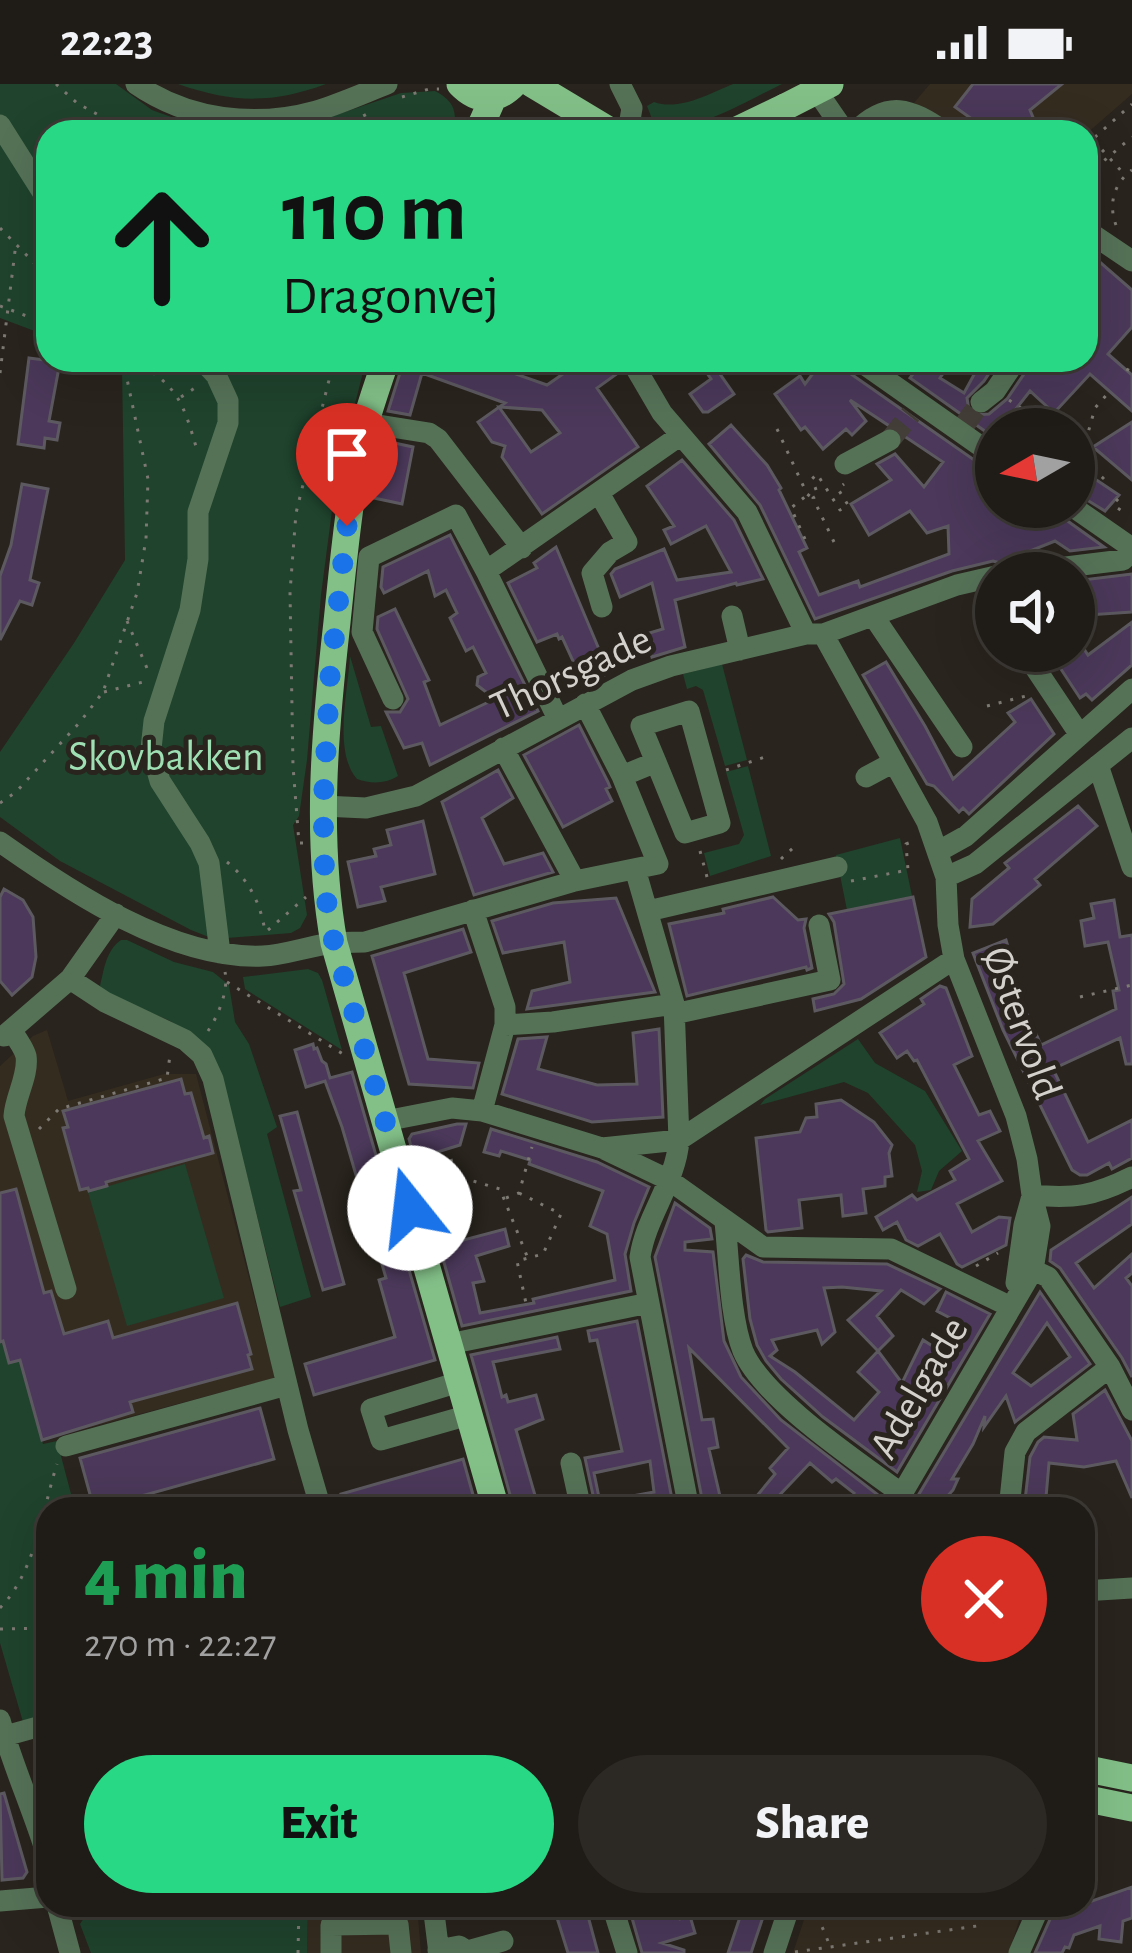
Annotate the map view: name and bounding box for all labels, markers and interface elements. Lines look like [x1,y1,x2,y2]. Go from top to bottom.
text: 22:23 [60,19,153,64]
icon: ahead [84,168,240,324]
text: 110 m [282,172,467,256]
text: Dragonvej [282,270,499,324]
pin [296,403,398,526]
north arrow [975,408,1095,528]
map controls [975,408,1095,672]
icon: arrive [314,421,380,487]
button: sound [975,552,1095,672]
street label: Thorsgade [484,618,658,728]
park label: Skovbakken [68,736,264,778]
street label: Østervold [975,941,1069,1105]
position arrow [347,1145,473,1271]
street label: Adelgade [862,1310,976,1466]
button: close [921,1536,1047,1662]
text: 4 min [84,1540,248,1612]
text: 270 m · 22:27 [84,1625,276,1664]
button: Exit [84,1755,554,1893]
button: Share [578,1755,1047,1893]

